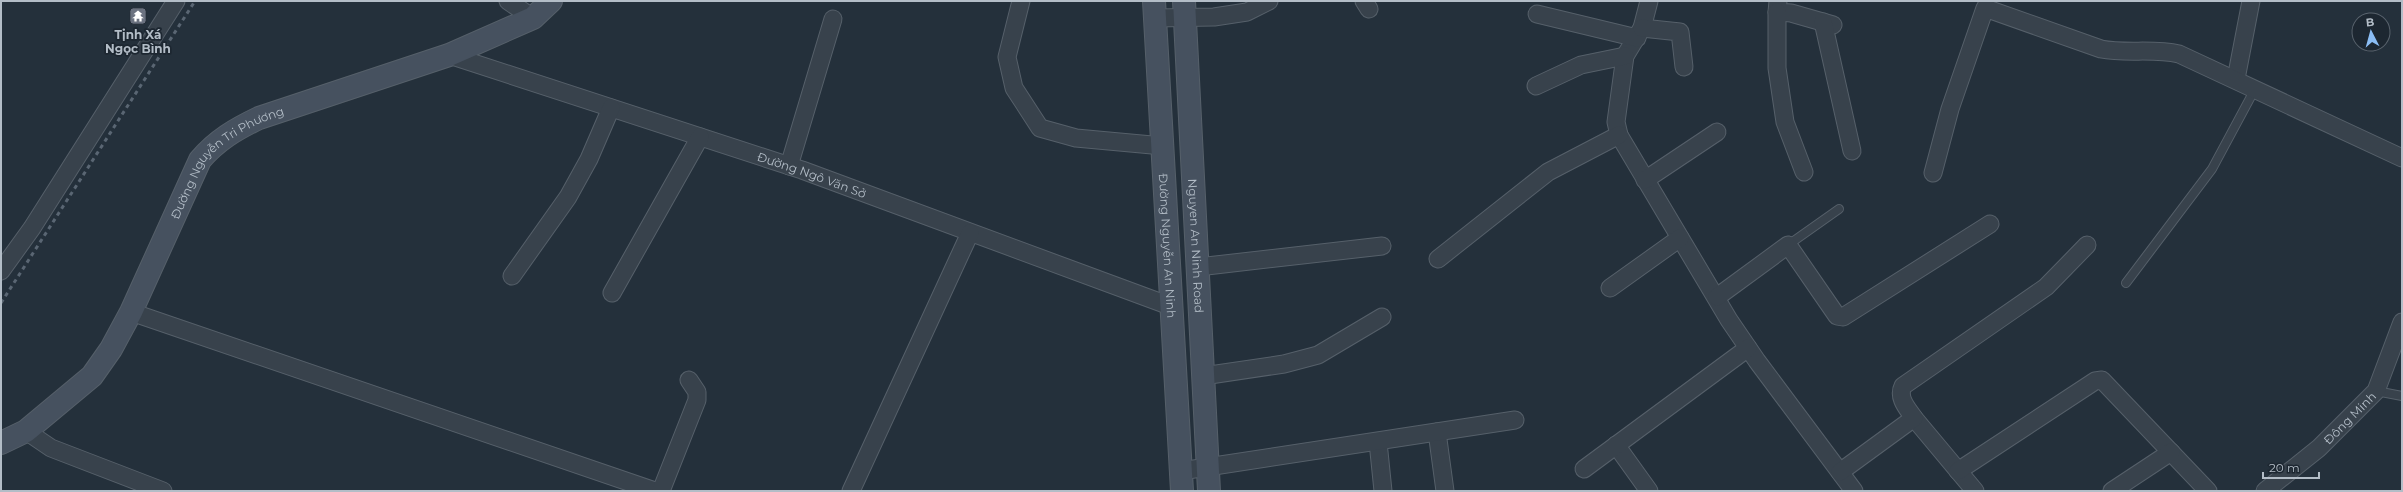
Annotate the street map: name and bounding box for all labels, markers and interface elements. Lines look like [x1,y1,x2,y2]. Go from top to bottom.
temple icon: Tịnh Xá Ngọc Bình [128,6,148,26]
north arrow [2351,12,2391,52]
text: B [2365,15,2375,29]
place label: Tịnh Xá Ngọc Bình [105,27,171,56]
street label: Đường Nguyễn Tri Phương [167,103,286,221]
street label: Đường Ngô Văn Sở [755,148,868,201]
street label: Đường Nguyễn An Ninh [1156,173,1180,318]
street label: Nguyen An Ninh Road [1186,178,1207,313]
street label: Đông Minh [2320,388,2379,447]
scale bar [2263,454,2319,480]
text: 20 m [2269,460,2300,475]

